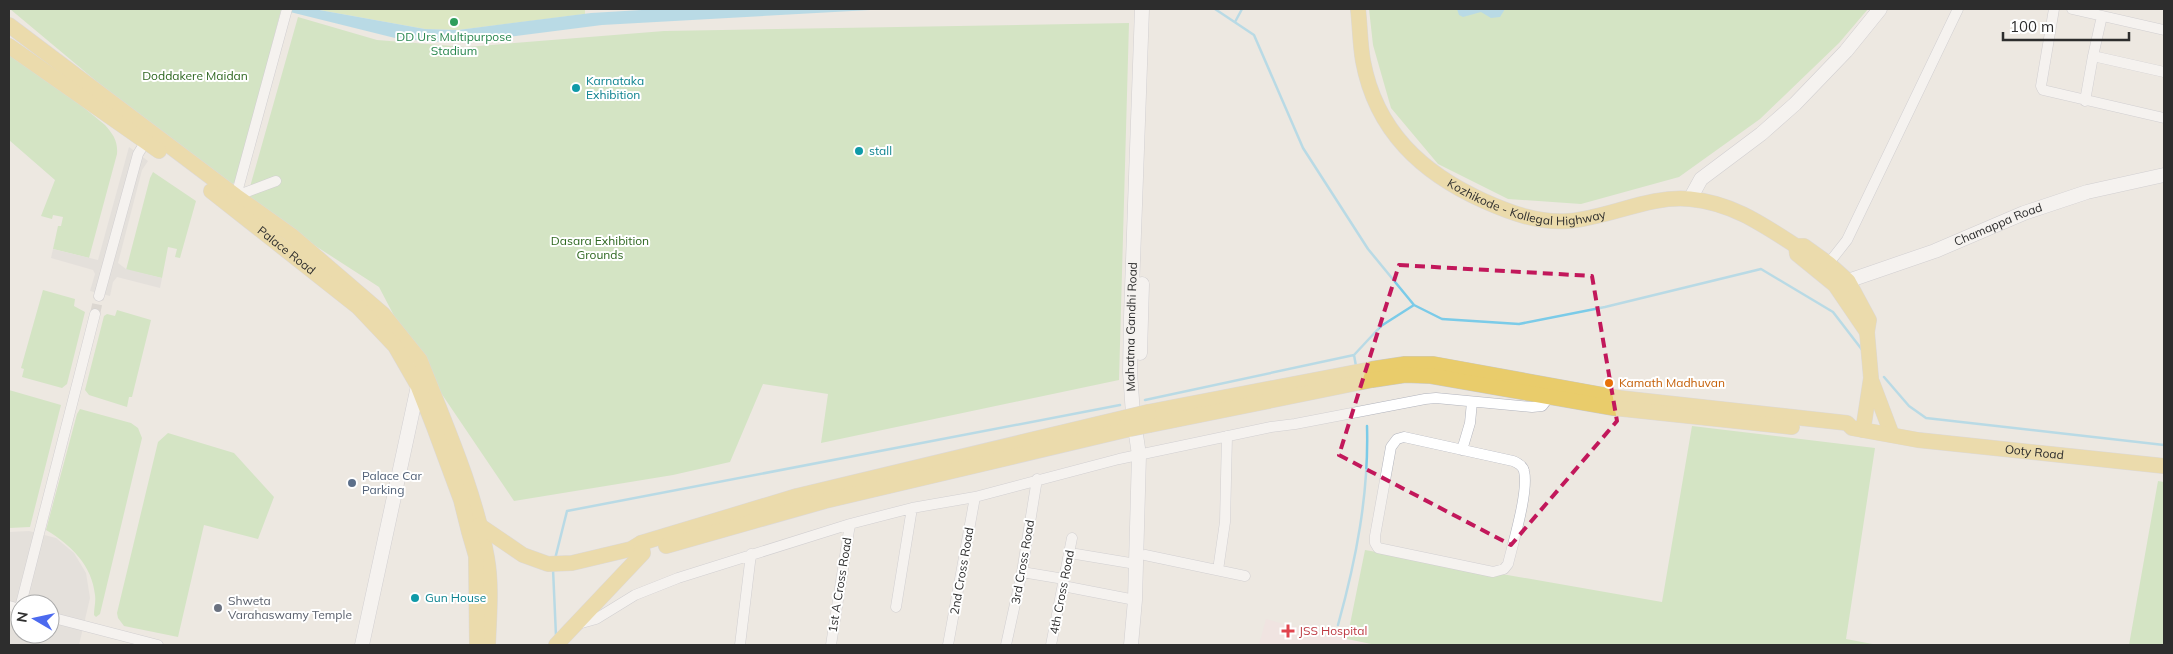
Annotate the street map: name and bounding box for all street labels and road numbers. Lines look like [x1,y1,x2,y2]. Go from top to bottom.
street label: Kozhikode - Kollegal Highway [1445,175,1608,228]
street label: Chamappa Road [1951,199,2044,249]
street label: Palace Road [255,223,319,278]
street label: Mahatma Gandhi Road [1122,262,1140,392]
street label: Ooty Road [2004,441,2065,462]
street label: 3rd Cross Road [1008,518,1037,605]
street label: 2nd Cross Road [946,526,977,616]
street label: 1st A Cross Road [825,536,854,634]
street label: 4th Cross Road [1046,549,1077,635]

